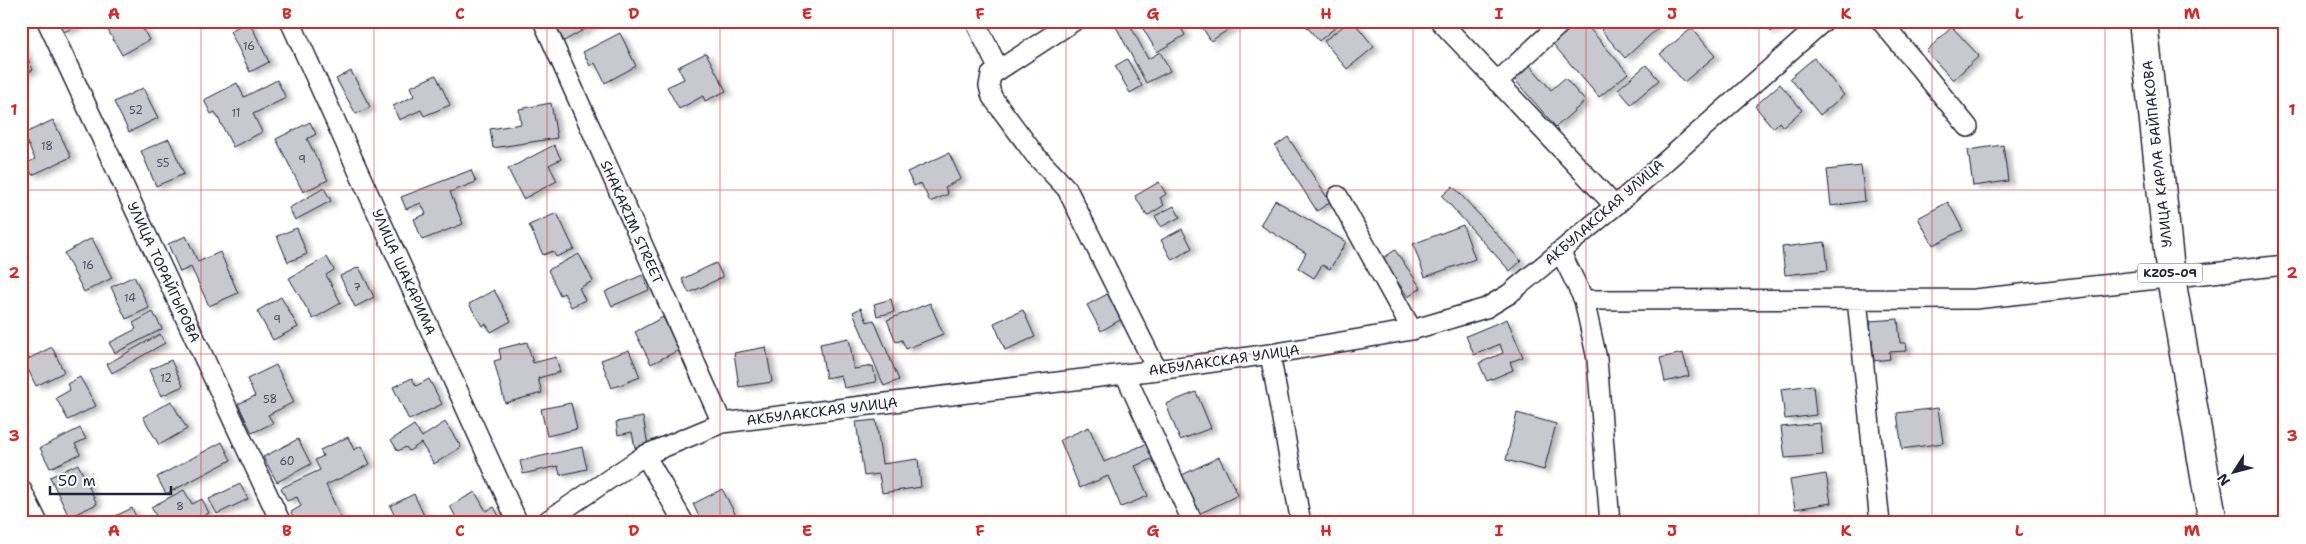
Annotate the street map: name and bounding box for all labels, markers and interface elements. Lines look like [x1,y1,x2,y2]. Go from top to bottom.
text: A [108,3,120,24]
text: B [282,3,292,24]
text: C [455,3,465,24]
text: D [628,3,640,24]
text: E [802,3,812,24]
text: F [975,3,985,24]
text: G [1147,3,1160,24]
text: H [1320,3,1332,24]
text: I [1495,3,1504,24]
text: J [1667,3,1677,24]
text: K [1841,3,1852,24]
text: L [2015,3,2024,24]
text: M [2184,3,2201,24]
house number: 16 [243,39,255,54]
street label: УЛИЦА КАРЛА БАЙПАКОВА [2138,59,2176,249]
text: 1 [10,99,18,120]
text: 1 [2288,99,2296,120]
house number: 52 [129,103,143,118]
house number: 11 [232,106,240,121]
house number: 18 [41,139,53,154]
house number: 9 [298,152,306,167]
street label: АКБУЛАКСКАЯ УЛИЦА [1541,155,1667,269]
house number: 55 [156,156,170,171]
street label: SHAKARIM STREET [597,157,668,287]
street label: УЛИЦА ТОРАЙГЫРОВА [123,199,205,345]
street label: УЛИЦА ШАКАРИМА [368,206,440,338]
house number: 16 [82,258,94,273]
text: 2 [8,262,20,283]
text: 2 [2286,262,2298,283]
road number: KZ05-09 [2138,264,2202,282]
house number: 7 [353,280,361,295]
house number: 14 [124,291,136,306]
house number: 9 [273,312,281,327]
street label: АКБУЛАКСКАЯ УЛИЦА [1147,340,1301,380]
house number: 12 [160,371,172,386]
house number: 58 [263,392,277,407]
street label: АКБУЛАКСКАЯ УЛИЦА [745,393,899,429]
text: 3 [8,425,20,446]
text: 3 [2286,425,2298,446]
north arrow [2208,446,2258,496]
house number: 60 [279,454,295,469]
scale bar [50,464,171,496]
text: N [2213,470,2234,489]
text: 50 m [58,471,96,491]
house number: 8 [176,499,184,514]
text: A [108,520,120,541]
text: B [282,520,292,541]
text: C [455,520,465,541]
text: D [628,520,640,541]
text: E [802,520,812,541]
text: F [975,520,985,541]
text: G [1147,520,1160,541]
text: H [1320,520,1332,541]
text: I [1495,520,1504,541]
text: J [1667,520,1677,541]
text: K [1841,520,1852,541]
text: L [2015,520,2024,541]
text: M [2184,520,2201,541]

